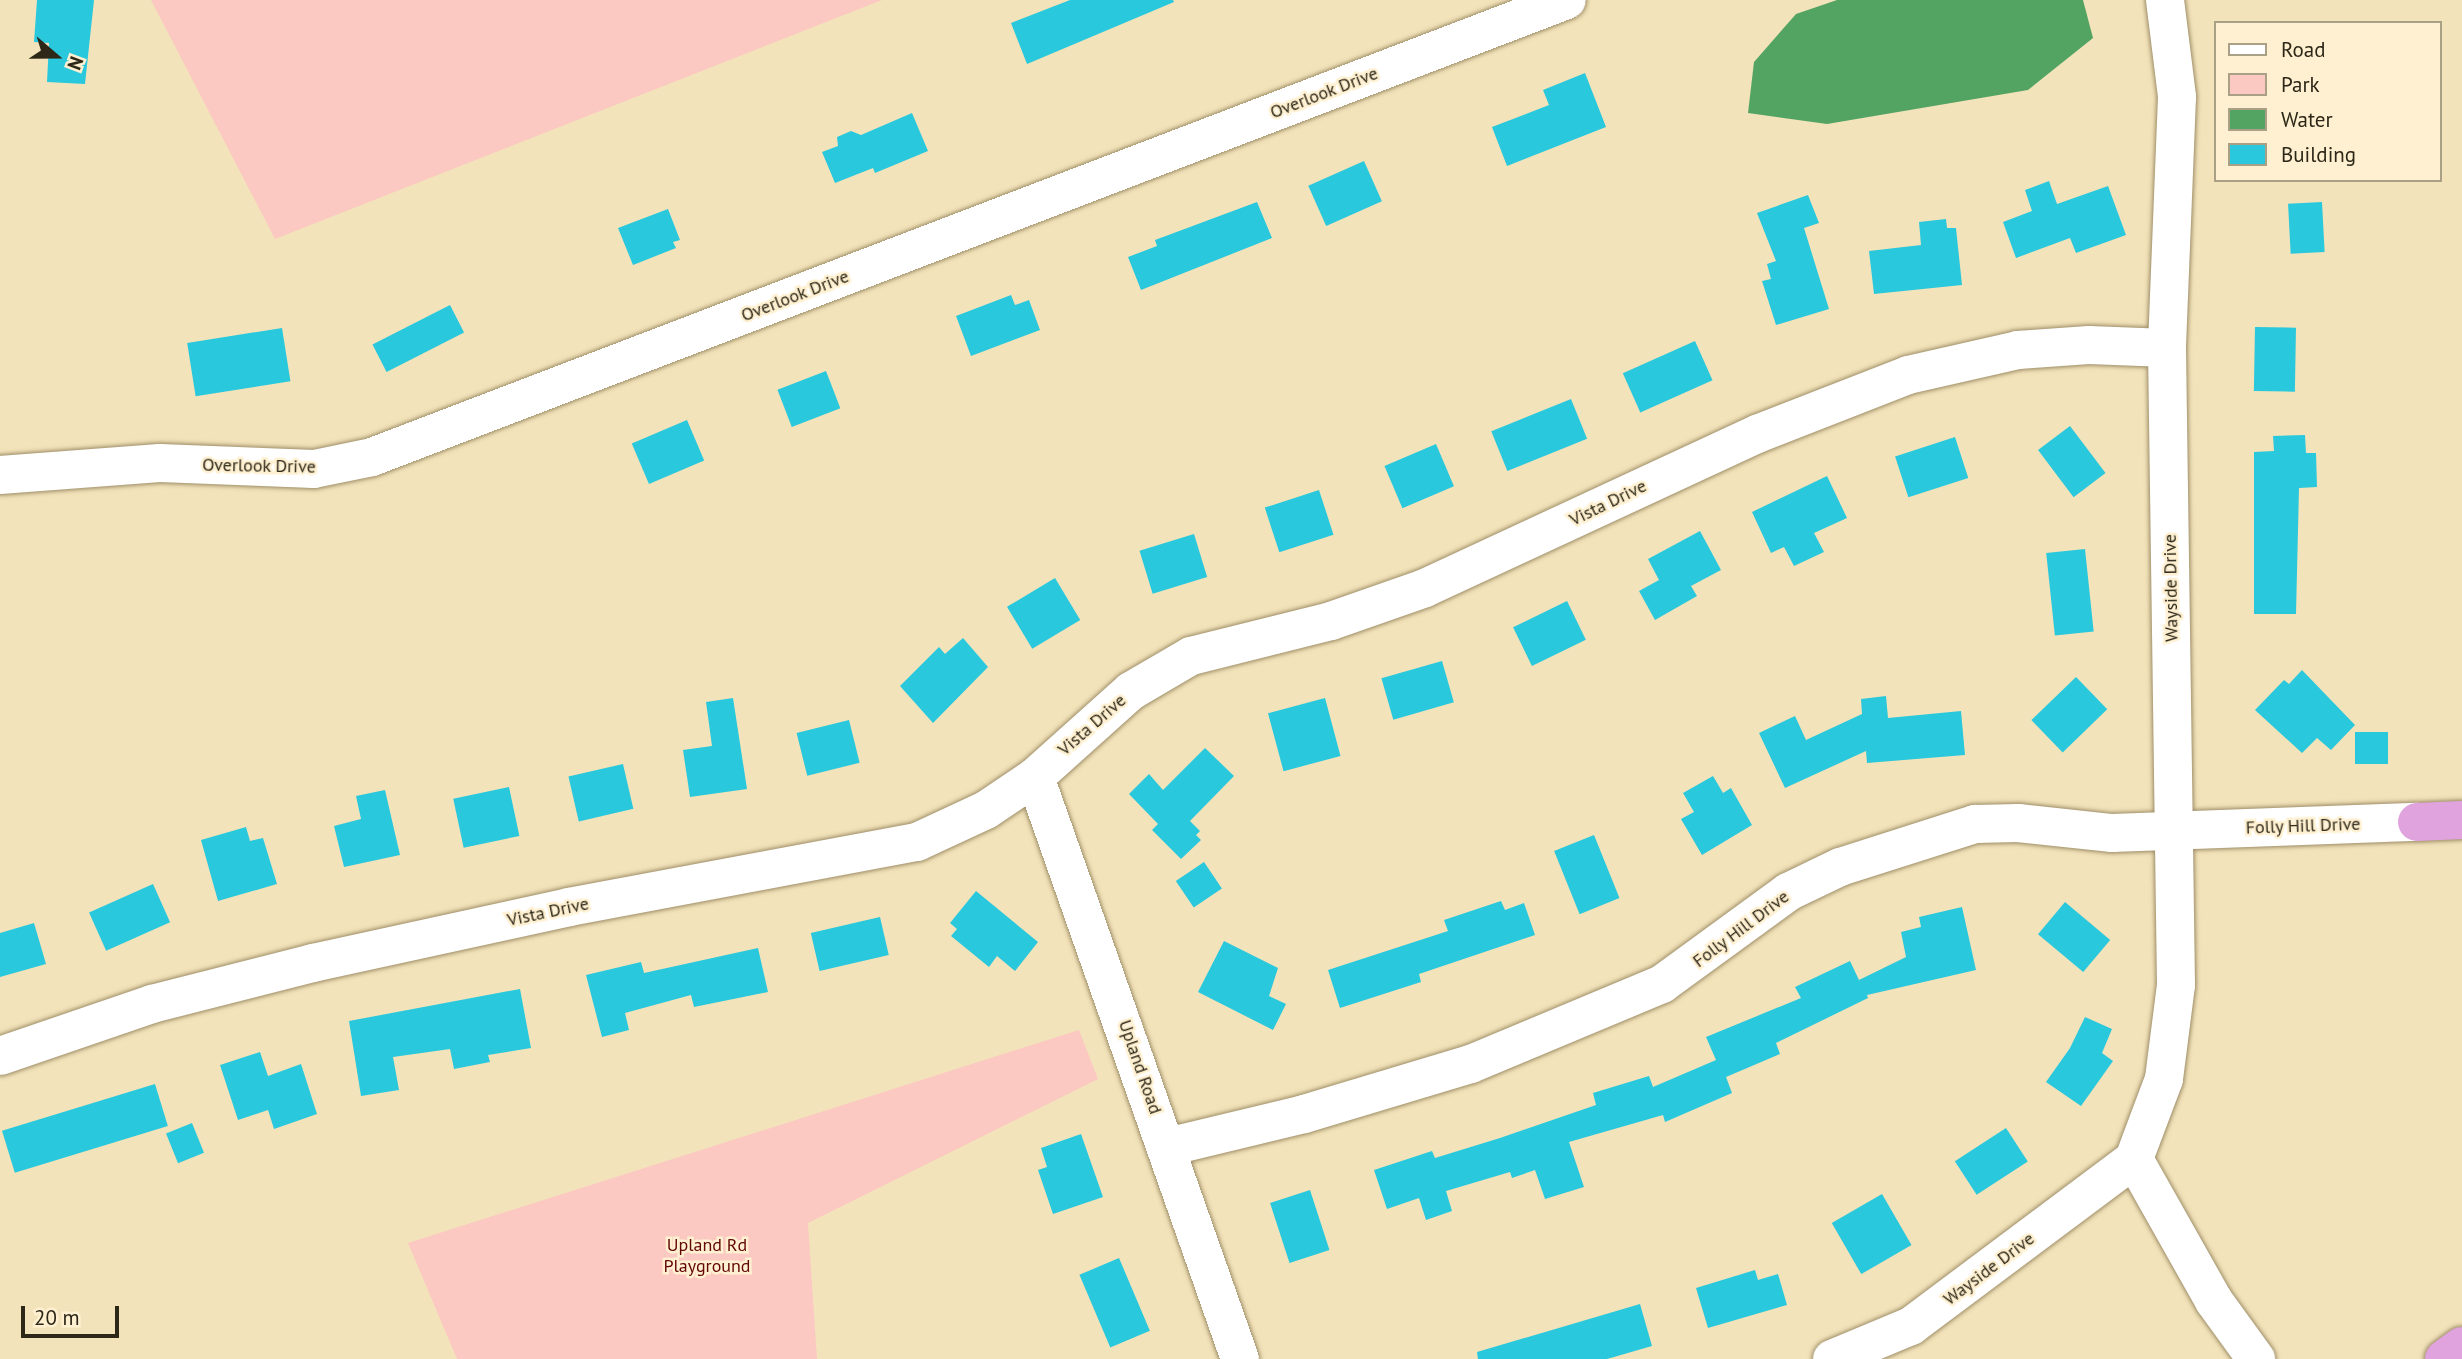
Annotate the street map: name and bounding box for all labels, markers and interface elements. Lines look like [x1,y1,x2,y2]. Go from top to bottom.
north arrow [21,21,91,91]
legend [2214,21,2441,182]
text: Road [2281,36,2325,63]
text: N [62,53,89,73]
street label: Overlook Drive [1267,62,1381,124]
text: Park [2281,71,2320,98]
text: Water [2281,106,2333,133]
text: Building [2281,141,2356,168]
street label: Overlook Drive [738,265,852,327]
street label: Overlook Drive [202,454,316,478]
street label: Vista Drive [1566,475,1650,531]
street label: Wayside Drive [2159,534,2183,642]
street label: Vista Drive [1054,690,1130,760]
street label: Folly Hill Drive [2245,813,2361,839]
street label: Folly Hill Drive [1688,886,1794,972]
street label: Vista Drive [505,893,591,931]
street label: Upland Road [1114,1017,1166,1117]
street label: Wayside Drive [1939,1228,2039,1310]
park label: Upland Rd Playground [663,1235,751,1278]
scale bar [24,1292,122,1336]
text: 20 m [34,1304,80,1331]

